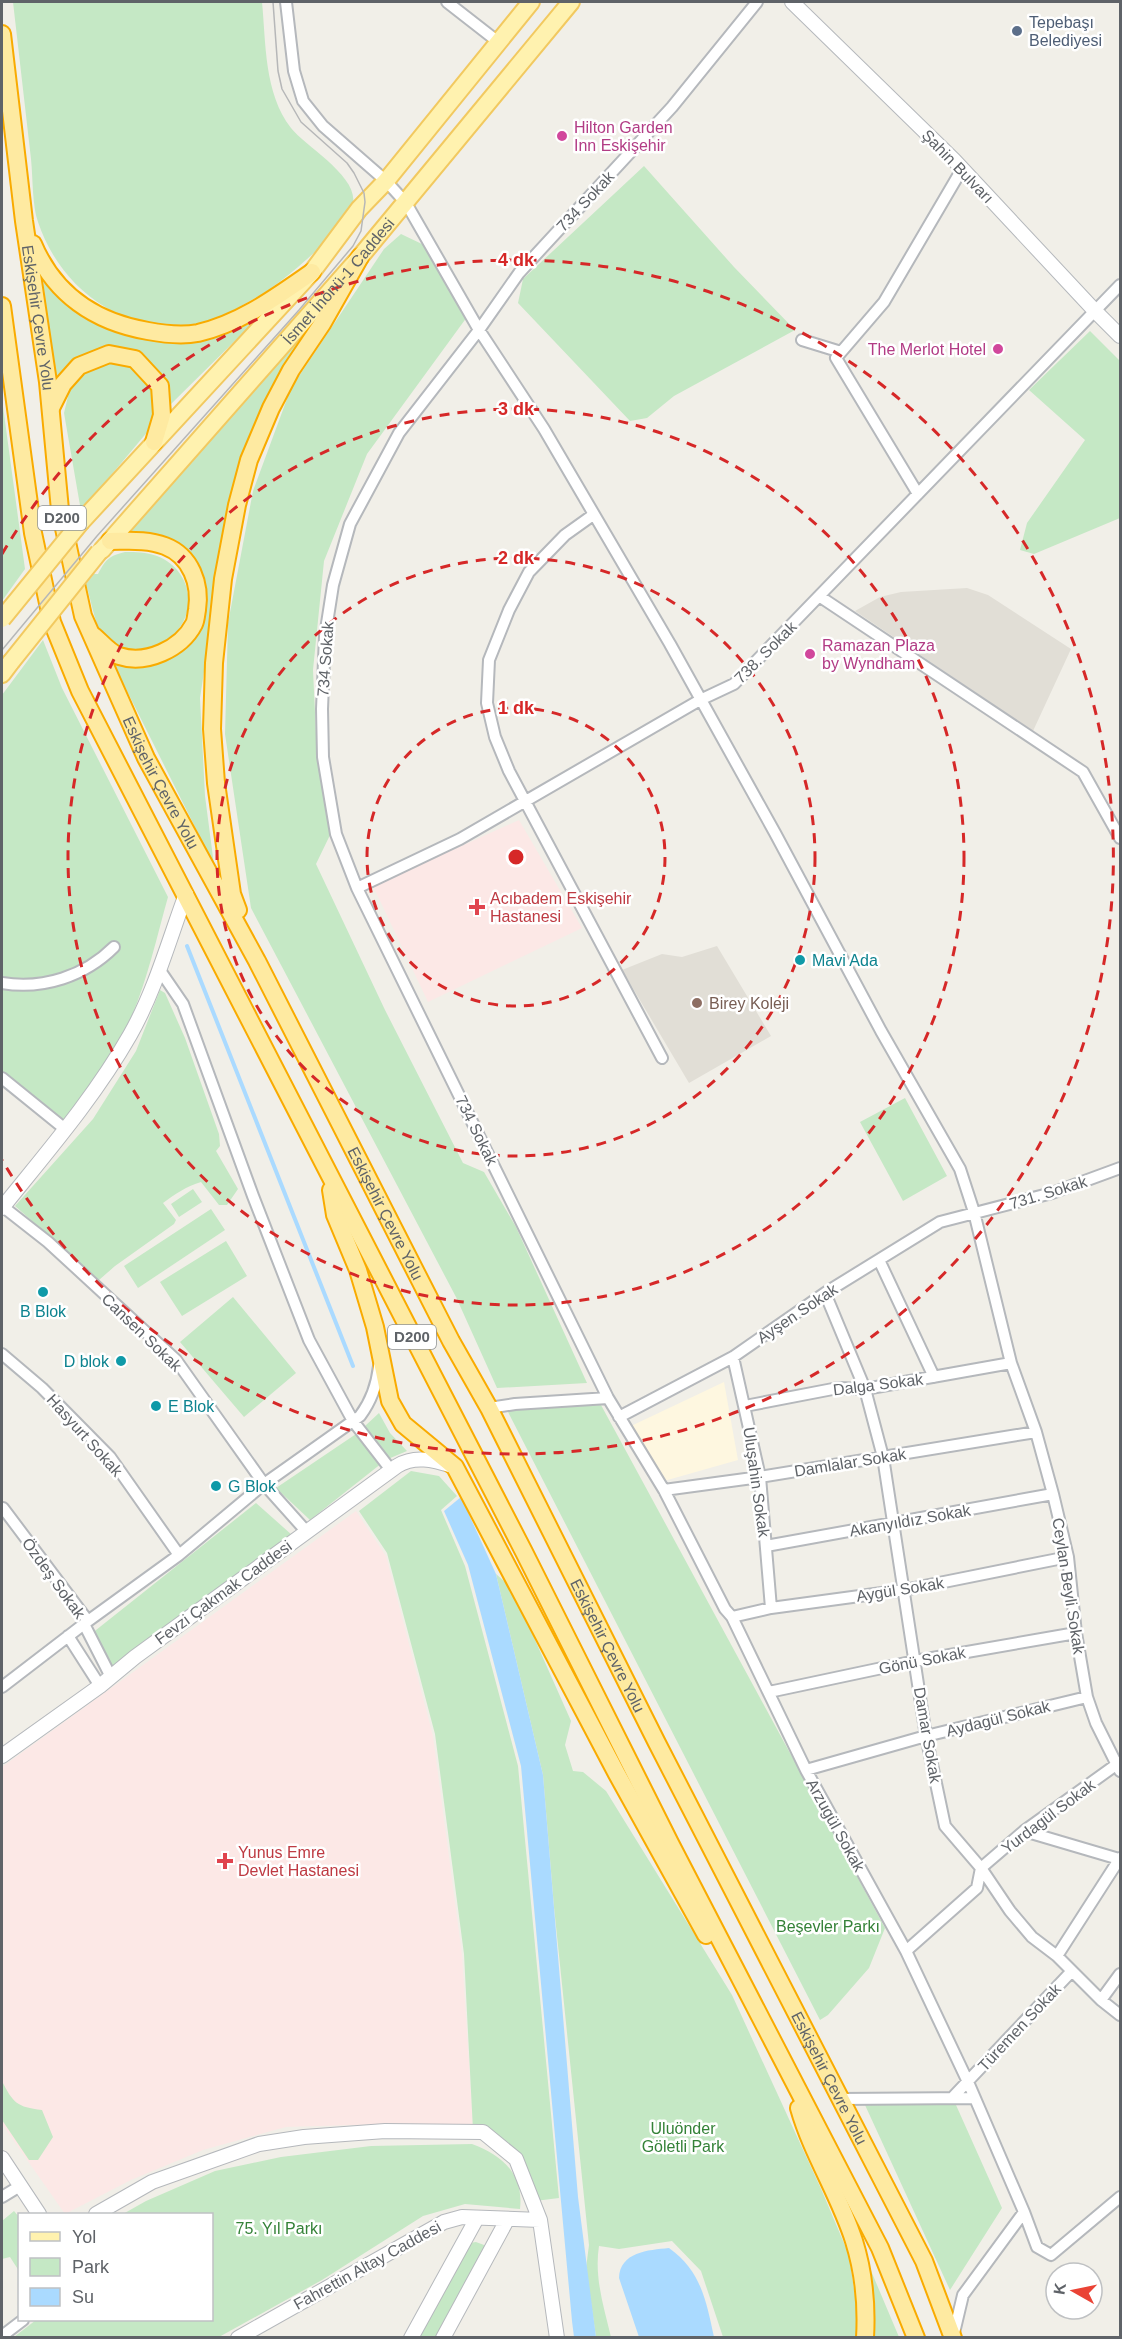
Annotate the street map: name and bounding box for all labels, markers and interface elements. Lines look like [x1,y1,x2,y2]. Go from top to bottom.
place label: Tepebaşı Belediyesi [1029,14,1102,49]
marker: Tepebaşı Belediyesi [1010,24,1024,38]
place label: Hilton Garden Inn Eskişehir [574,119,673,154]
street label: Şahin Bulvarı [918,126,997,206]
marker: Hilton Garden Inn Eskişehir [555,129,569,143]
street label: 734 Sokak [553,167,618,235]
street label: İsmet İnönü-1 Caddesi [279,215,398,348]
street label: Eskişehir Çevre Yolu [19,244,57,391]
text: 4 dk [498,250,535,270]
place label: The Merlot Hotel [868,341,986,358]
marker: The Merlot Hotel [991,342,1005,356]
text: 3 dk [498,399,535,419]
road number: D200 [38,506,86,530]
text: 2 dk [498,548,535,568]
street label: 738. Sokak [731,617,800,687]
street label: 734 Sokak [314,620,337,697]
place label: Ramazan Plaza by Wyndham [822,637,935,672]
marker: Ramazan Plaza by Wyndham [803,647,817,661]
text: 1 dk [498,698,535,718]
street label: Eskişehir Çevre Yolu [120,714,202,852]
centre of rings [506,847,526,867]
place label: Acıbadem Eskişehir Hastanesi [490,890,632,925]
marker: Acıbadem Eskişehir Hastanesi [468,898,486,916]
place label: Mavi Ada [812,952,878,969]
marker: Mavi Ada [793,953,807,967]
place label: Birey Koleji [709,995,789,1012]
marker: Birey Koleji [690,996,704,1010]
street label: 734 Sokak [452,1093,501,1169]
street label: Eskişehir Çevre Yolu [344,1144,426,1283]
street label: 731. Sokak [1007,1172,1090,1212]
street label: Ayşen Sokak [754,1280,841,1346]
marker: B Blok [36,1285,50,1299]
street label: Cansen Sokak [98,1290,186,1375]
place label: B Blok [20,1303,67,1320]
road number: D200 [388,1325,436,1349]
place label: D blok [64,1353,110,1370]
marker: D blok [114,1354,128,1368]
street label: Dalga Sokak [832,1370,925,1398]
street label: Hasyurt Sokak [44,1391,126,1480]
place label: E Blok [168,1398,215,1415]
marker: E Blok [149,1399,163,1413]
street label: Uluşahin Sokak [740,1426,773,1539]
street label: Damlalar Sokak [793,1445,908,1480]
place label: G Blok [228,1478,277,1495]
marker: G Blok [209,1479,223,1493]
street label: Akanyıldız Sokak [848,1501,973,1540]
street label: Ceylan Beyli Sokak [1049,1517,1088,1656]
street label: Özdeş Sokak [19,1535,89,1623]
street label: Fevzi Çakmak Caddesi [152,1537,295,1648]
street label: Aygül Sokak [855,1574,946,1605]
street label: Eskişehir Çevre Yolu [567,1576,648,1715]
street label: Gönü Sokak [877,1644,968,1677]
street label: Damar Sokak [911,1686,944,1785]
street label: Aydagül Sokak [944,1697,1053,1740]
street label: Yurdagül Sokak [998,1775,1099,1857]
street label: Arzugül Sokak [803,1776,868,1875]
place label: Yunus Emre Devlet Hastanesi [238,1844,359,1879]
marker: Yunus Emre Devlet Hastanesi [216,1852,234,1870]
park label: Beşevler Parkı [776,1918,880,1935]
street label: Türemen Sokak [975,1980,1065,2074]
street label: Eskişehir Çevre Yolu [788,2009,870,2147]
park label: Uluönder Göletli Park [642,2120,725,2155]
legend [18,2213,213,2321]
street label: Fahrettin Altay Caddesi [291,2218,444,2313]
park label: 75. Yıl Parkı [236,2220,322,2237]
text: Yol [72,2227,96,2247]
text: Park [72,2257,110,2277]
north arrow [1044,2261,1104,2321]
text: K [1050,2281,1069,2296]
text: Su [72,2287,94,2307]

